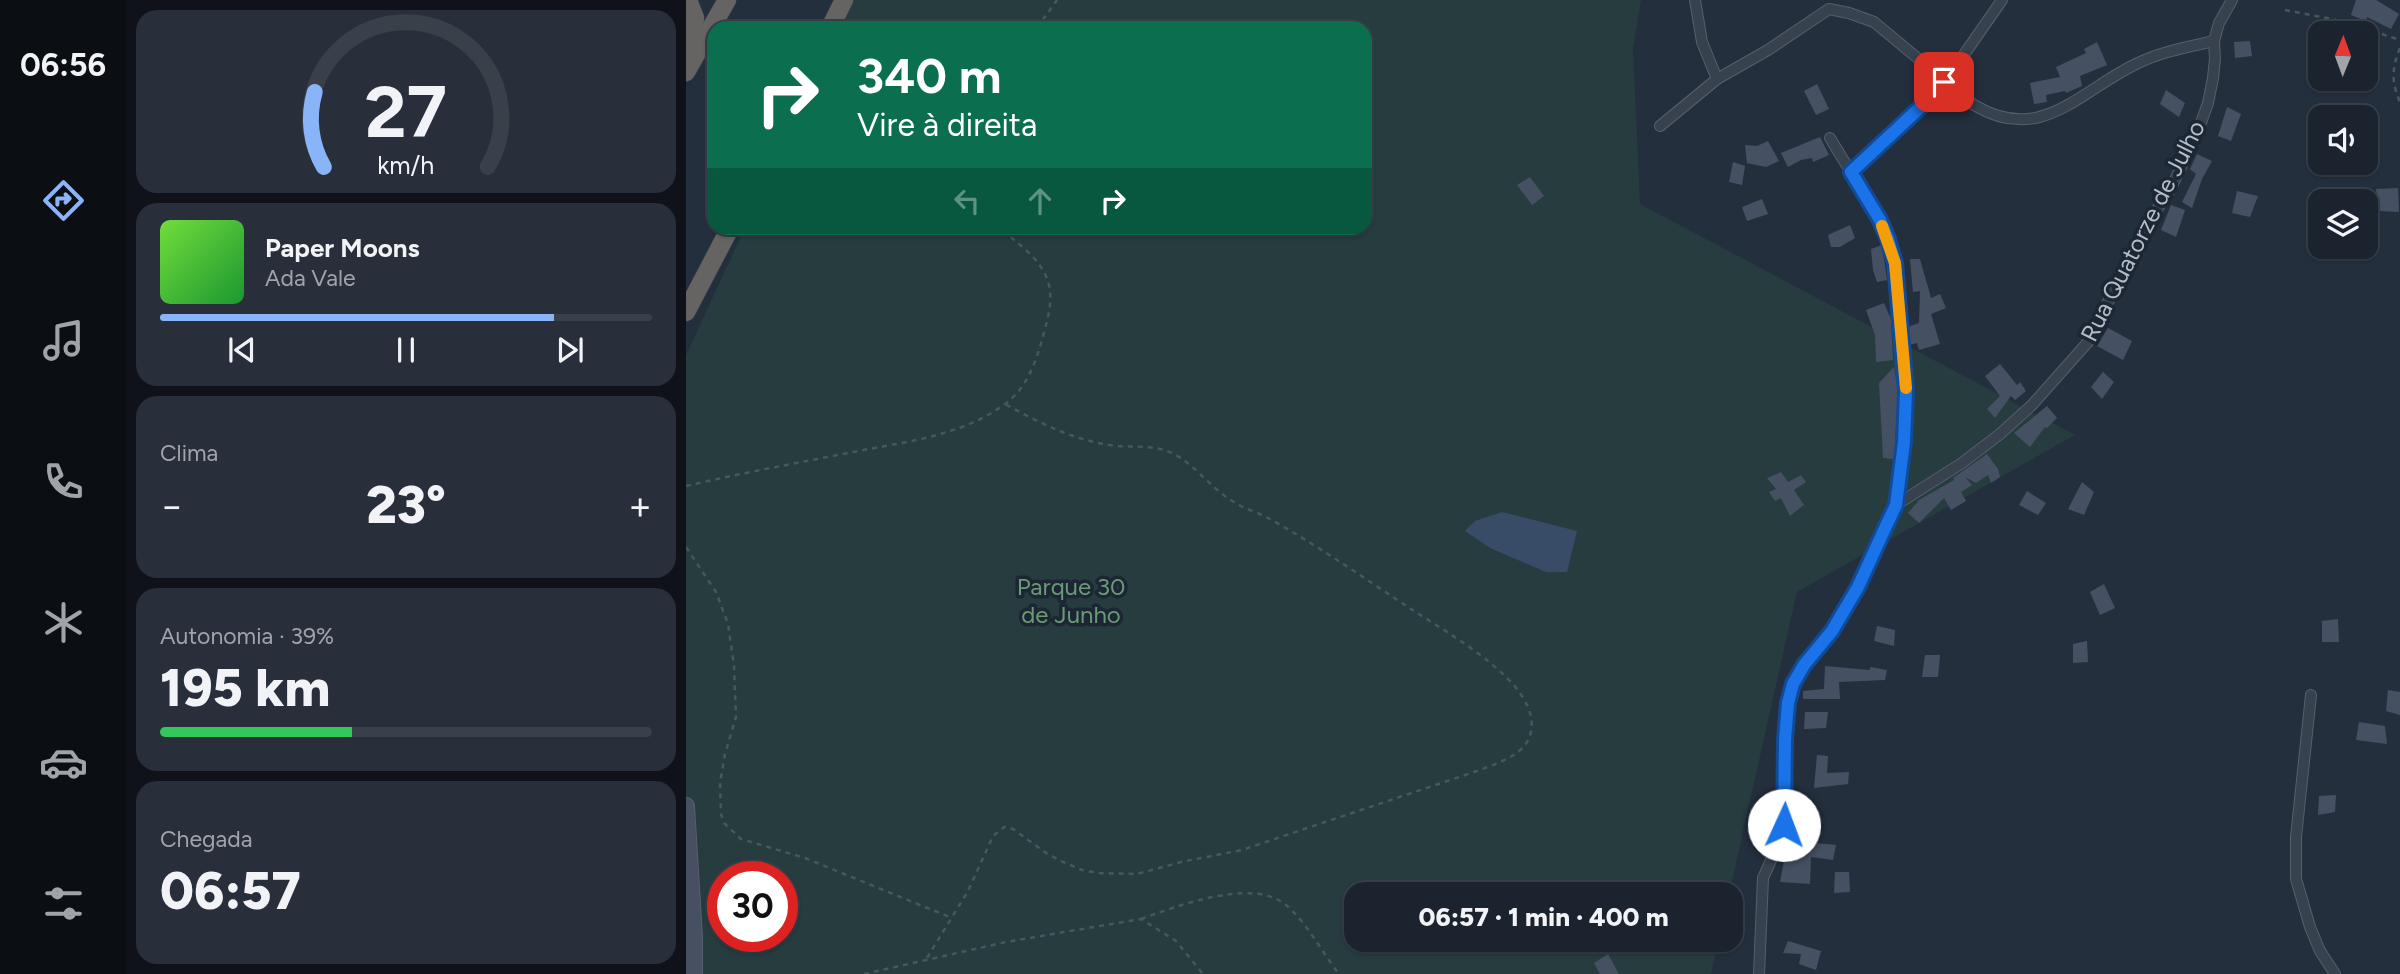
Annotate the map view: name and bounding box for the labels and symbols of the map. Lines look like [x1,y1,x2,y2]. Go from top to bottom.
north arrow [2308,21,2378,91]
pin [1914,52,1974,112]
street label: Rua Quatorze de Julho [2074,115,2211,346]
park label: Parque 30 de Junho [1017,572,1125,629]
position arrow [1747,788,1821,862]
speed limit sign: 30 [707,861,798,952]

